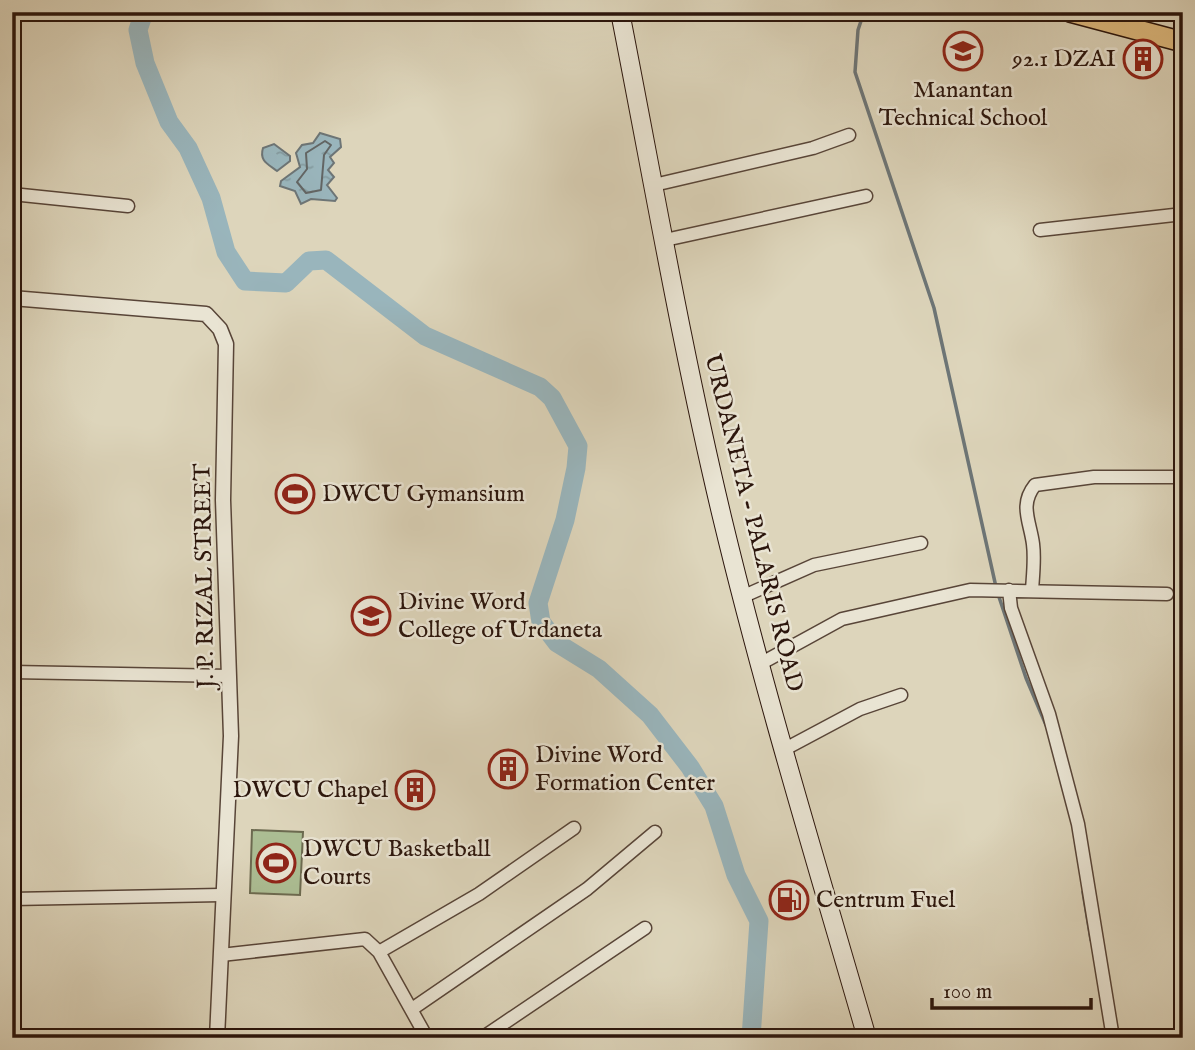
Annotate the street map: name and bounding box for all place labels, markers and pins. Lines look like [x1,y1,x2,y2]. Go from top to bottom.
school or university icon: Manantan Technical School [942,30,984,72]
building icon: 92.1 DZAI [1122,38,1164,80]
place label: 92.1 DZAI [1011,44,1116,75]
place label: Manantan Technical School [879,75,1048,134]
sports icon: DWCU Gymansium [274,473,316,515]
place label: DWCU Gymansium [322,479,525,510]
place label: Divine Word College of Urdaneta [398,587,603,646]
school or university icon: Divine Word College of Urdaneta [350,595,392,637]
place label: Divine Word Formation Center [535,740,715,799]
building icon: Divine Word Formation Center [487,748,529,790]
building icon: DWCU Chapel [394,769,436,811]
place label: DWCU Chapel [233,775,388,806]
place label: DWCU Basketball Courts [303,834,491,893]
sports icon: DWCU Basketball Courts [255,842,297,884]
fuel station icon: Centrum Fuel [768,879,810,921]
place label: Centrum Fuel [816,885,956,916]

